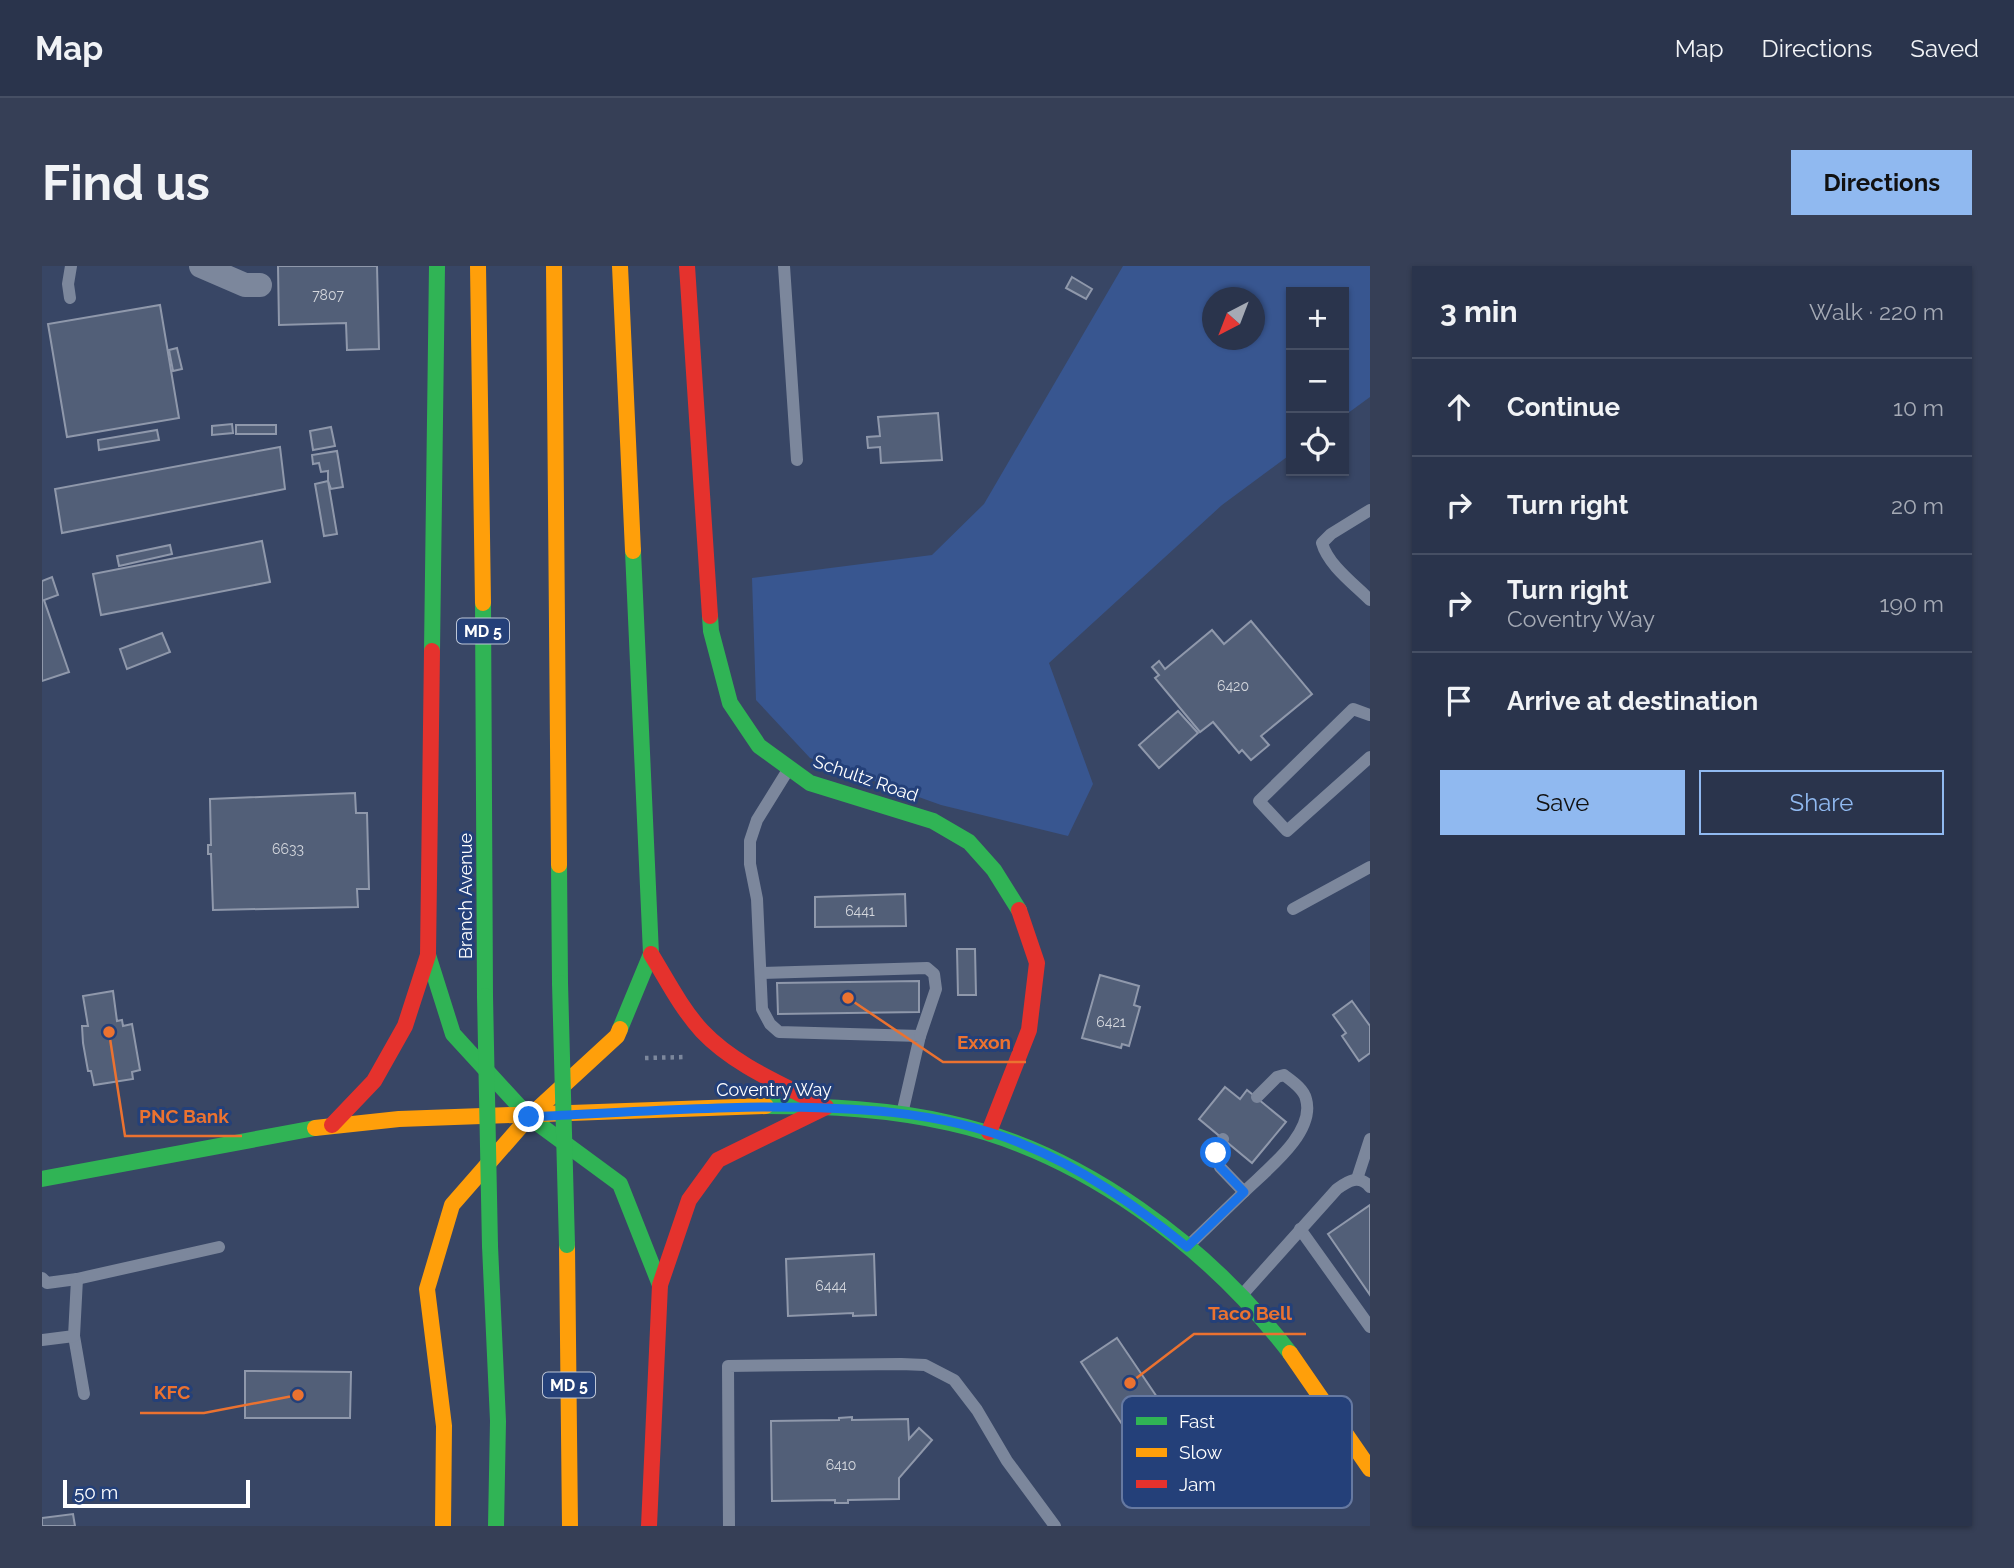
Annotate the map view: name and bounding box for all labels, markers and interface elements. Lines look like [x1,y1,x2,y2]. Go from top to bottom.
text: Map [35,29,103,68]
text: Map [1675,34,1724,63]
text: Directions [1762,34,1872,63]
text: Saved [1910,34,1979,63]
button: Directions [1791,150,1972,215]
text: Find us [42,154,210,211]
house number: 7807 [312,287,344,303]
north arrow [1202,287,1265,350]
map controls [1286,287,1349,476]
button: + [1286,287,1349,350]
text: 3 min [1440,294,1518,329]
text: Walk · 220 m [1809,298,1944,325]
button: − [1286,350,1349,413]
icon: ahead [1440,388,1478,426]
text: Continue [1507,392,1620,422]
text: 10 m [1893,394,1944,421]
button: locate [1286,413,1349,476]
icon: right [1440,486,1478,524]
text: Turn right [1507,490,1628,520]
text: 20 m [1891,492,1944,519]
text: Turn right [1507,575,1628,605]
icon: right [1440,584,1478,622]
text: 190 m [1880,590,1944,617]
text: Coventry Way [1507,605,1655,632]
road number: MD 5 [457,618,509,644]
house number: 6420 [1217,678,1249,694]
icon: arrive [1440,682,1478,720]
text: Arrive at destination [1507,686,1758,716]
street label: Schultz Road [811,750,921,806]
button: Save [1440,770,1685,835]
button: Share [1699,770,1944,835]
street label: Branch Avenue [455,833,476,959]
house number: 6633 [272,841,304,857]
house number: 6441 [845,903,875,919]
house number: 6421 [1096,1014,1126,1030]
callout: Exxon [943,1022,1026,1062]
text: Exxon [957,1031,1011,1053]
street label: Coventry Way [716,1079,832,1100]
callout: PNC Bank [125,1096,242,1136]
route end [513,1101,544,1132]
text: PNC Bank [139,1105,229,1127]
route start [1200,1137,1231,1168]
house number: 6444 [815,1278,847,1294]
callout: Taco Bell [1194,1294,1306,1334]
text: Taco Bell [1208,1302,1293,1324]
road number: MD 5 [543,1372,595,1398]
callout: KFC [140,1373,204,1413]
text: KFC [154,1381,190,1403]
legend [1122,1396,1352,1508]
text: Fast [1179,1410,1215,1432]
text: Slow [1179,1441,1223,1463]
house number: 6410 [826,1457,856,1473]
text: Jam [1179,1473,1216,1495]
scale bar [63,1477,250,1509]
text: 50 m [74,1481,118,1503]

